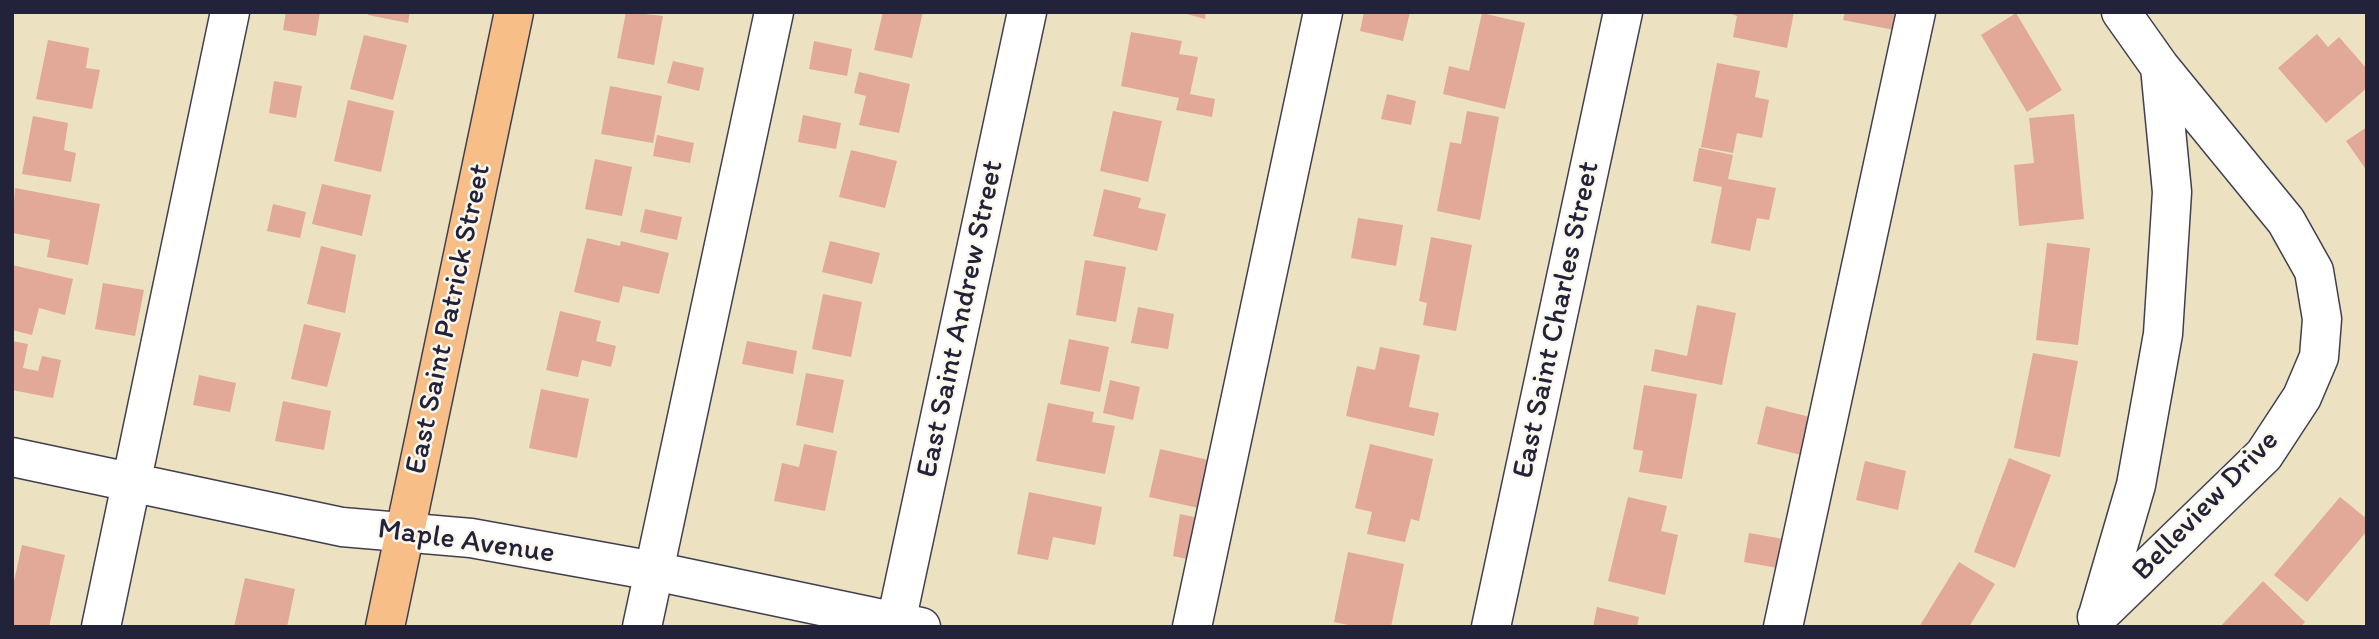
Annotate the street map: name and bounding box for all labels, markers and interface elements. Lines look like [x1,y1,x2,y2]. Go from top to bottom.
street label: East Saint Andrew Street [910,157,1012,481]
street label: East Saint Charles Street [1506,158,1608,482]
street label: East Saint Patrick Street [399,161,499,477]
street label: Belleview Drive [2125,423,2287,589]
street label: Maple Avenue [375,512,557,572]

